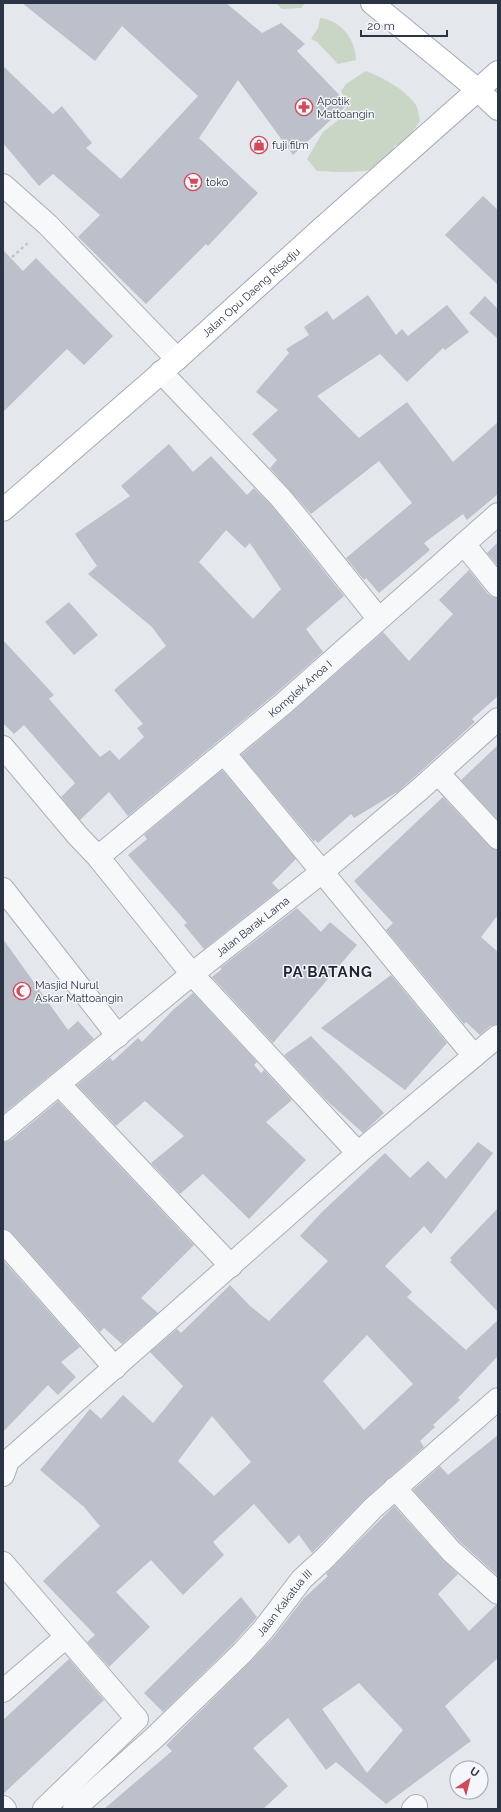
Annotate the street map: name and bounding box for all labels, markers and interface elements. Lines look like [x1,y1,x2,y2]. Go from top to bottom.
scale bar [361,12,447,38]
text: 20 m [367,19,395,33]
place label: Apotik Mattoangin [317,95,374,121]
pharmacy icon: Apotik Mattoangin [294,97,314,117]
shop icon: fuji film [249,135,269,155]
place label: fuji film [272,139,309,152]
supermarket icon: toko [183,172,203,192]
place label: toko [206,176,229,189]
street label: Jalan Opu Daeng Risadju [199,245,302,340]
street label: Komplek Anoa I [266,657,334,720]
street label: Jalan Barak Lama [213,894,292,959]
district label: PA'BATANG [283,963,373,981]
place label: Masjid Nurul Askar Mattoangin [35,979,123,1005]
mosque icon: Masjid Nurul Askar Mattoangin [12,981,32,1001]
street label: Jalan Kakatua III [254,1567,315,1639]
north arrow [449,1760,489,1800]
text: U [467,1765,482,1780]

